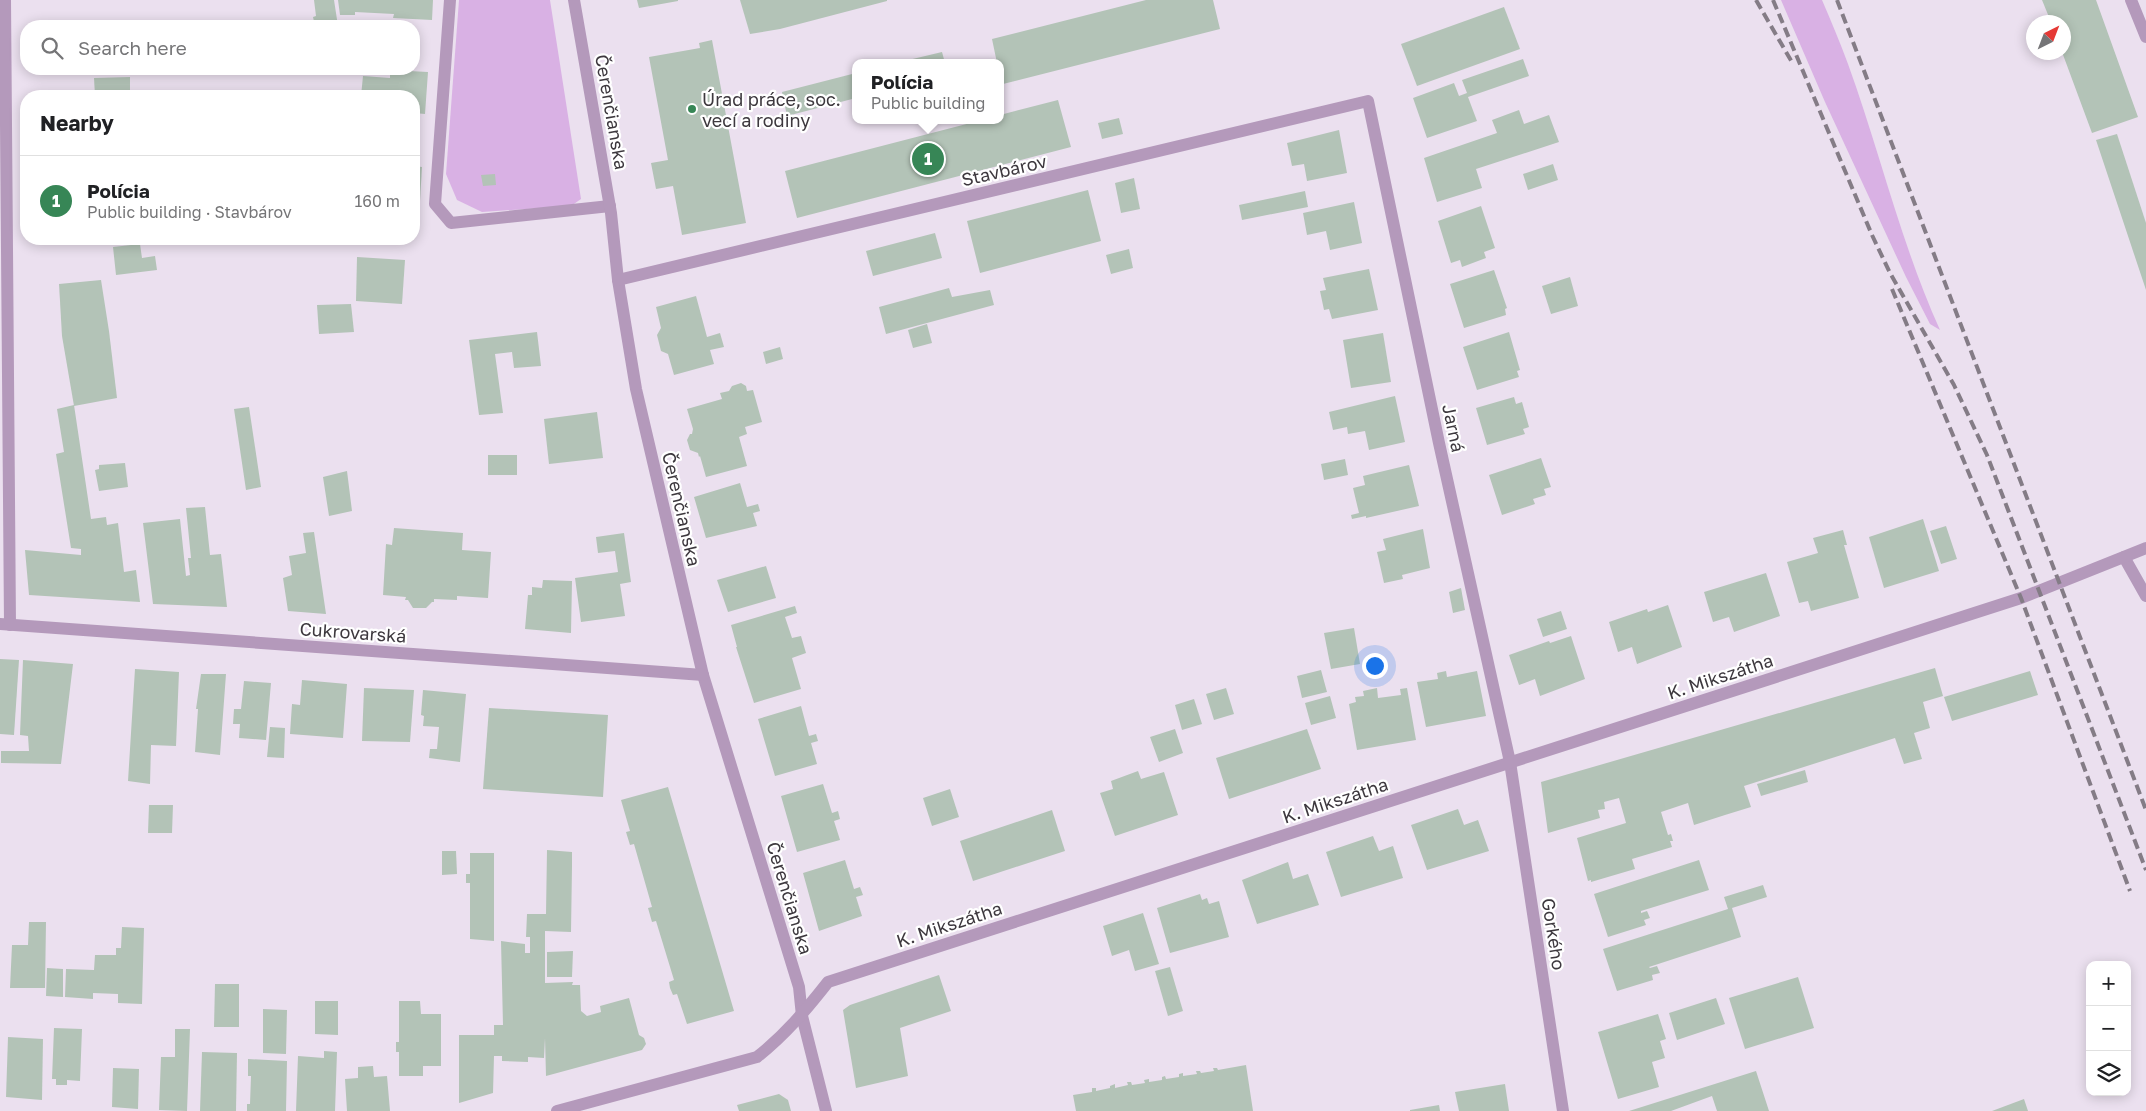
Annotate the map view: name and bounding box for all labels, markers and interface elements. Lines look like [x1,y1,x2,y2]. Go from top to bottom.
north arrow [2026,15,2071,60]
search box [20,20,420,75]
icon: search [38,34,66,62]
text: Search here [78,36,187,59]
street label: Čerenčianska [591,53,633,171]
popup [852,59,1004,124]
text: Polícia [871,70,933,93]
place label: Úrad práce, soc. vecí a rodiny [702,88,841,131]
text: Public building [871,93,985,113]
marker: Úrad práce, soc. vecí a rodiny [686,103,698,115]
text: Nearby [40,110,114,136]
pin: 1 [912,140,944,178]
street label: Stavbárov [959,150,1049,190]
text: Polícia [87,179,150,202]
text: 1 [52,191,60,211]
text: 160 m [354,191,400,211]
text: Public building · Stavbárov [87,202,292,222]
street label: Jarná [1438,402,1470,454]
street label: Čerenčianska [658,450,706,568]
street label: Cukrovarská [299,617,407,647]
street label: K. Mikszátha [1664,649,1776,703]
your location [1362,653,1388,679]
street label: K. Mikszátha [1279,773,1391,827]
street label: Čerenčianska [762,839,818,957]
street label: Gorkého [1537,896,1571,972]
street label: K. Mikszátha [893,897,1005,951]
map controls [2086,961,2131,1096]
button: + [2086,961,2131,1006]
button: − [2086,1006,2131,1051]
button: layers [2086,1051,2131,1096]

